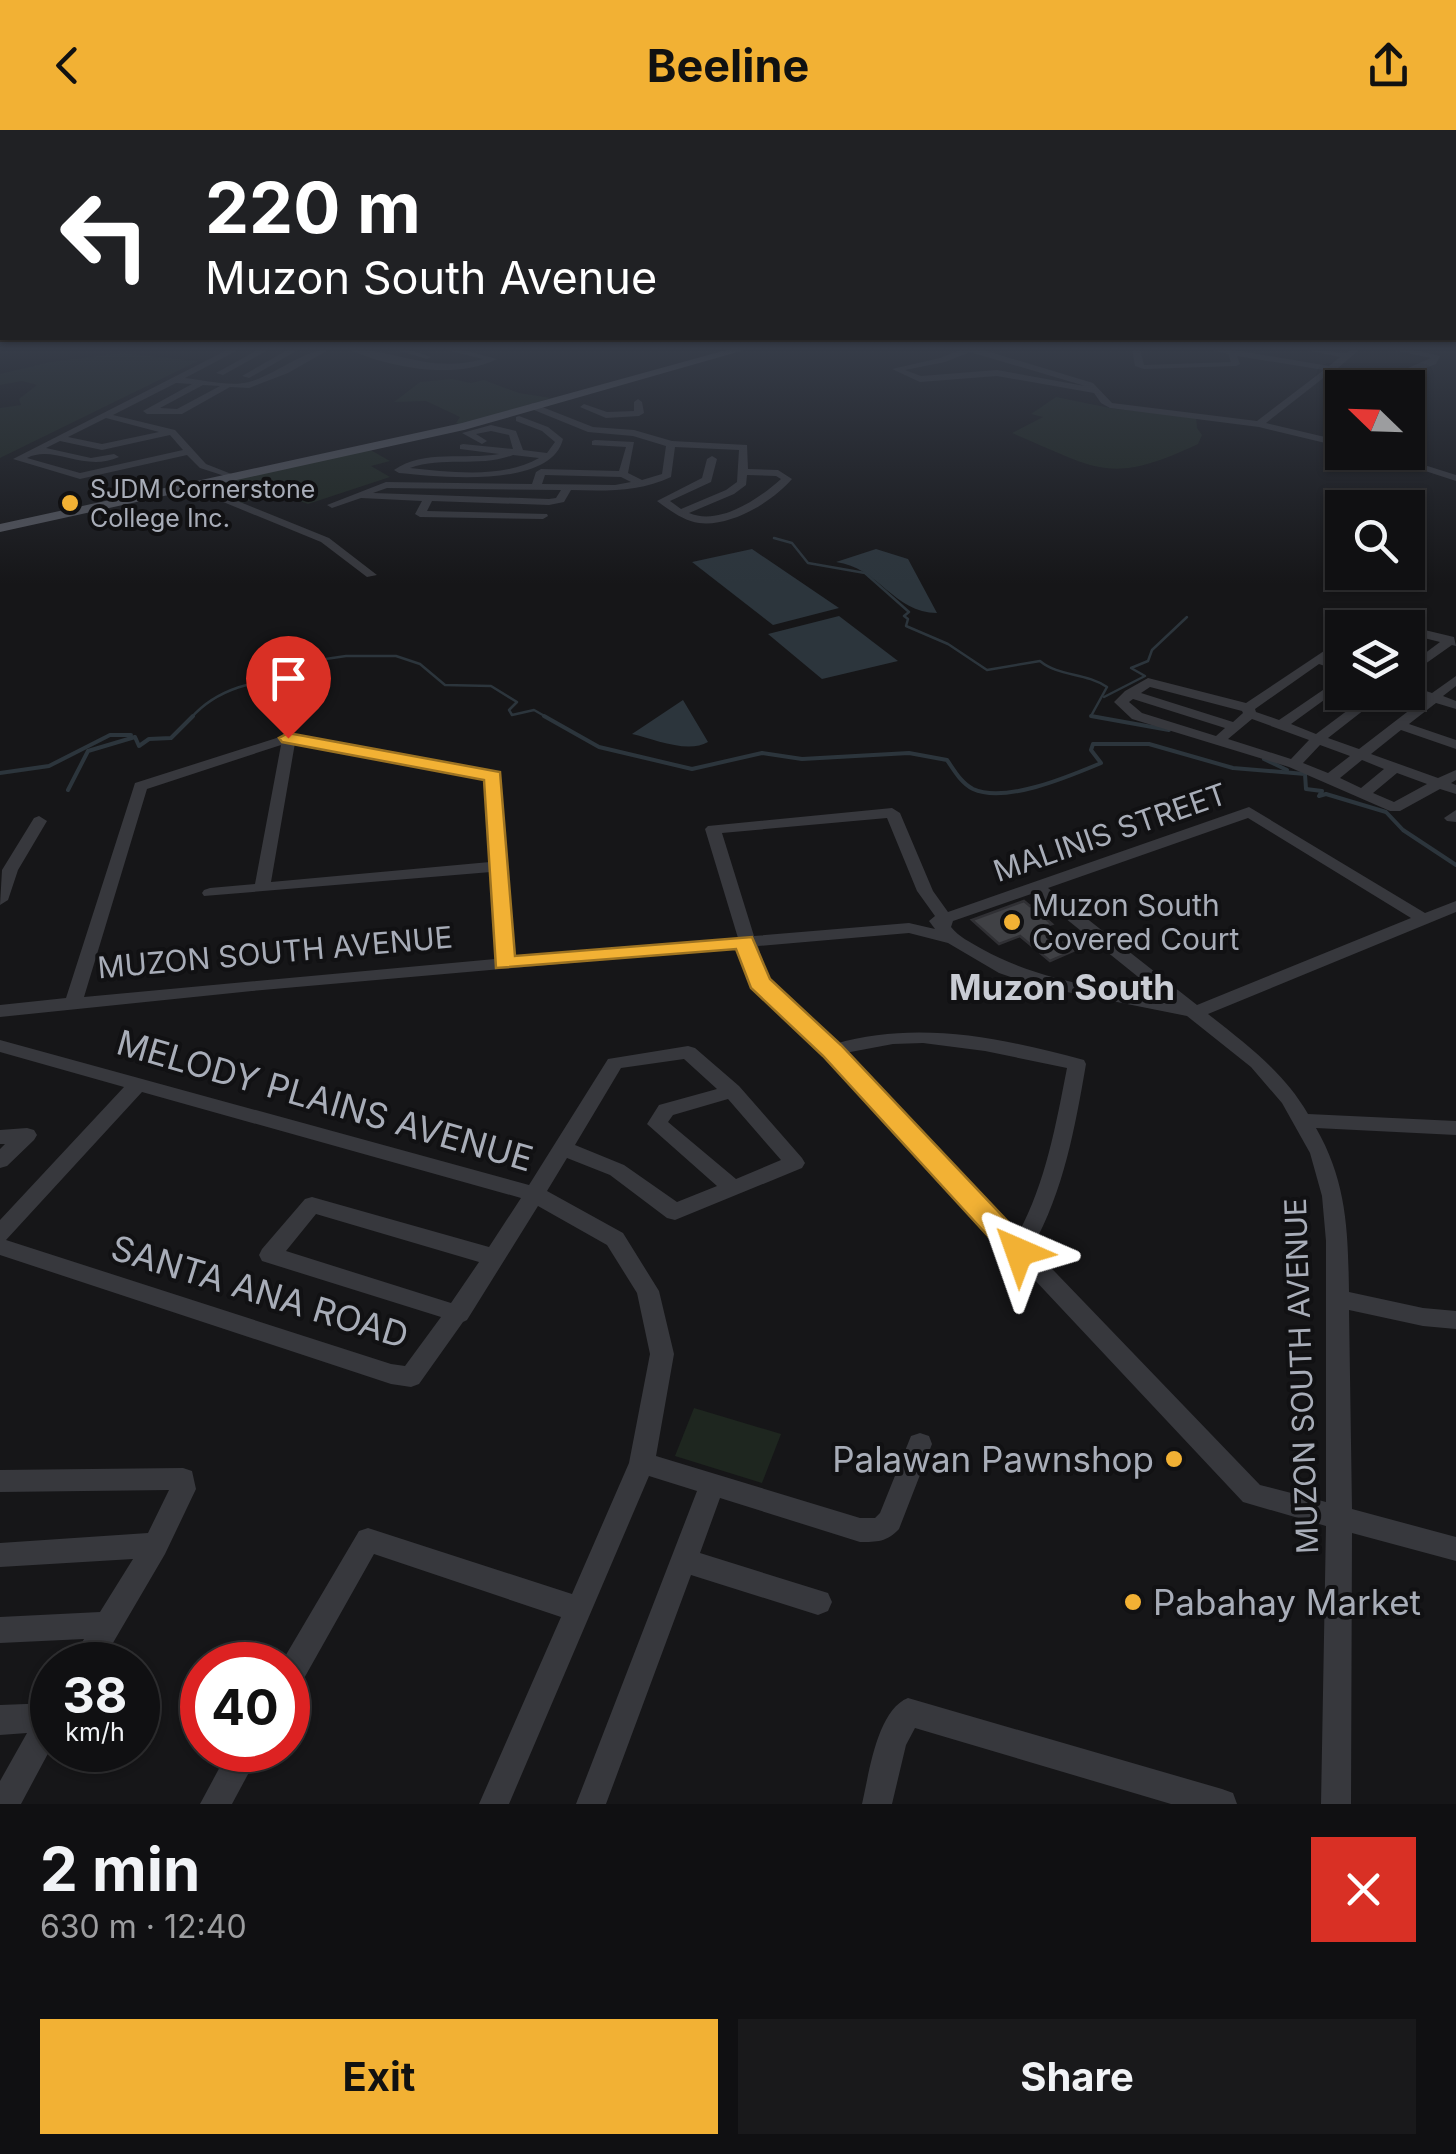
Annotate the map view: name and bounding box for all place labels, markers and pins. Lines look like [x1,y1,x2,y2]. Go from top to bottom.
place label: SJDM Cornerstone College Inc. [90,474,315,533]
marker: SJDM Cornerstone College Inc. [59,492,81,514]
pin [246,636,331,739]
place label: Muzon South Covered Court [1032,887,1240,957]
marker: Muzon South Covered Court [1001,911,1023,933]
place label: Palawan Pawnshop [832,1438,1154,1480]
marker: Palawan Pawnshop [1163,1448,1185,1470]
place label: Pabahay Market [1153,1581,1421,1623]
marker: Pabahay Market [1122,1591,1144,1613]

